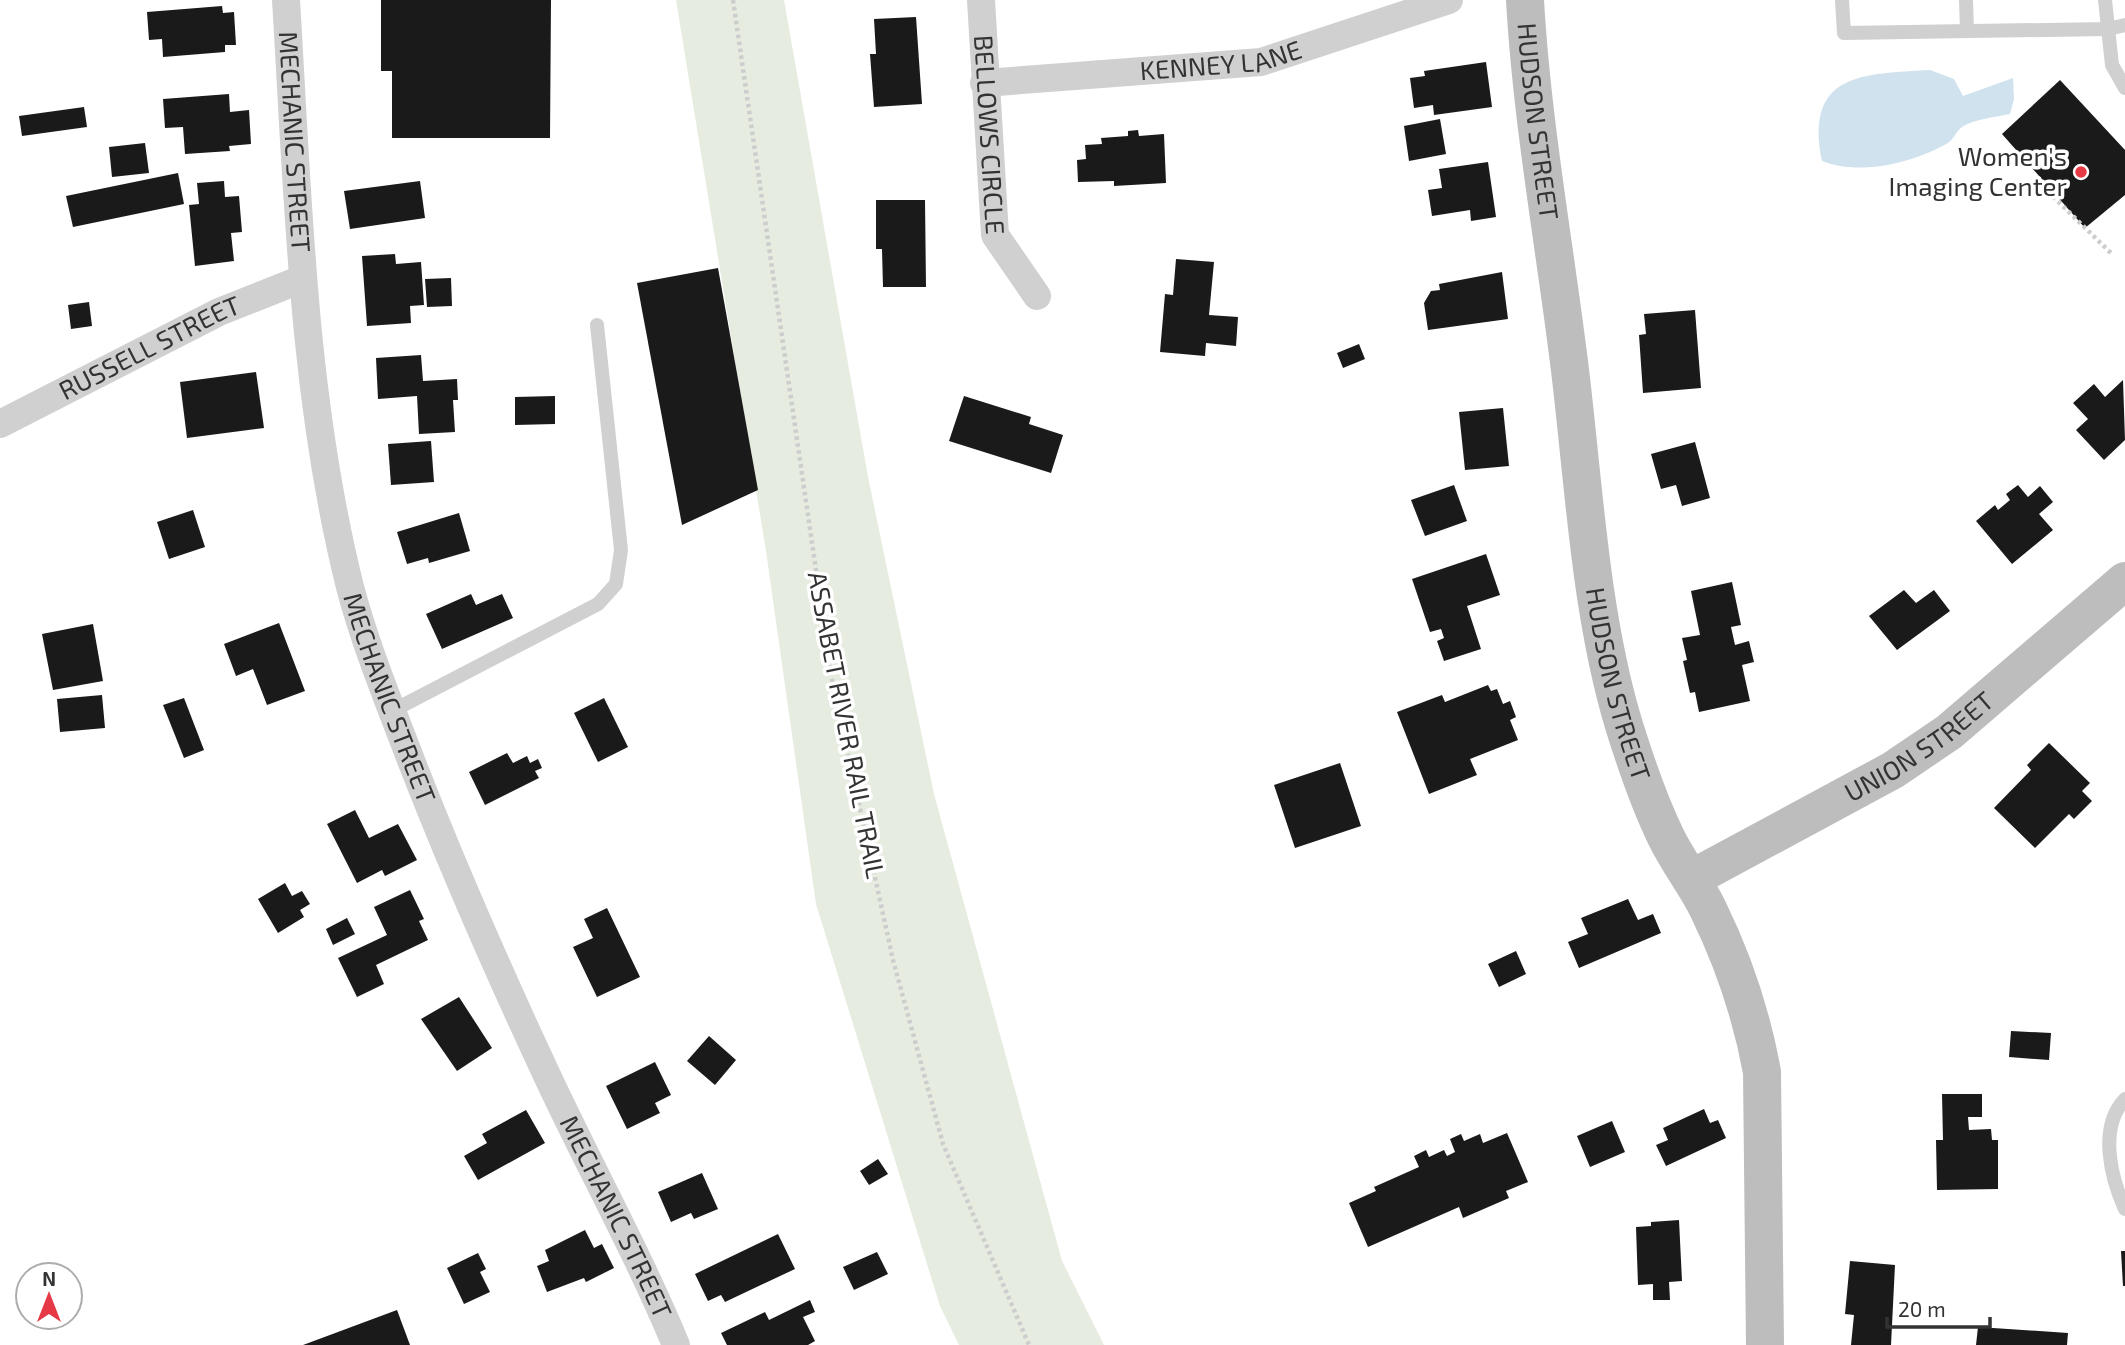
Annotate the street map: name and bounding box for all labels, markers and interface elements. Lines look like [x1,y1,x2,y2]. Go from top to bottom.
street label: HUDSON STREET [1512,22,1566,222]
street label: MECHANIC STREET [274,30,318,253]
street label: KENNEY LANE [1139,33,1305,85]
street label: BELLOWS CIRCLE [969,34,1012,235]
place label: Women's Imaging Center [1889,140,2067,201]
marker: Women's Imaging Center [2073,164,2089,180]
street label: RUSSELL STREET [53,288,244,405]
street label: ASSABET RIVER RAIL TRAIL [802,569,892,881]
street label: HUDSON STREET [1581,585,1658,784]
street label: MECHANIC STREET [338,589,443,807]
street label: UNION STREET [1839,684,1999,807]
street label: MECHANIC STREET [555,1110,679,1322]
north arrow [14,1261,84,1331]
text: N [42,1267,56,1290]
scale bar [1887,1286,1990,1330]
text: 20 m [1898,1296,1946,1321]

